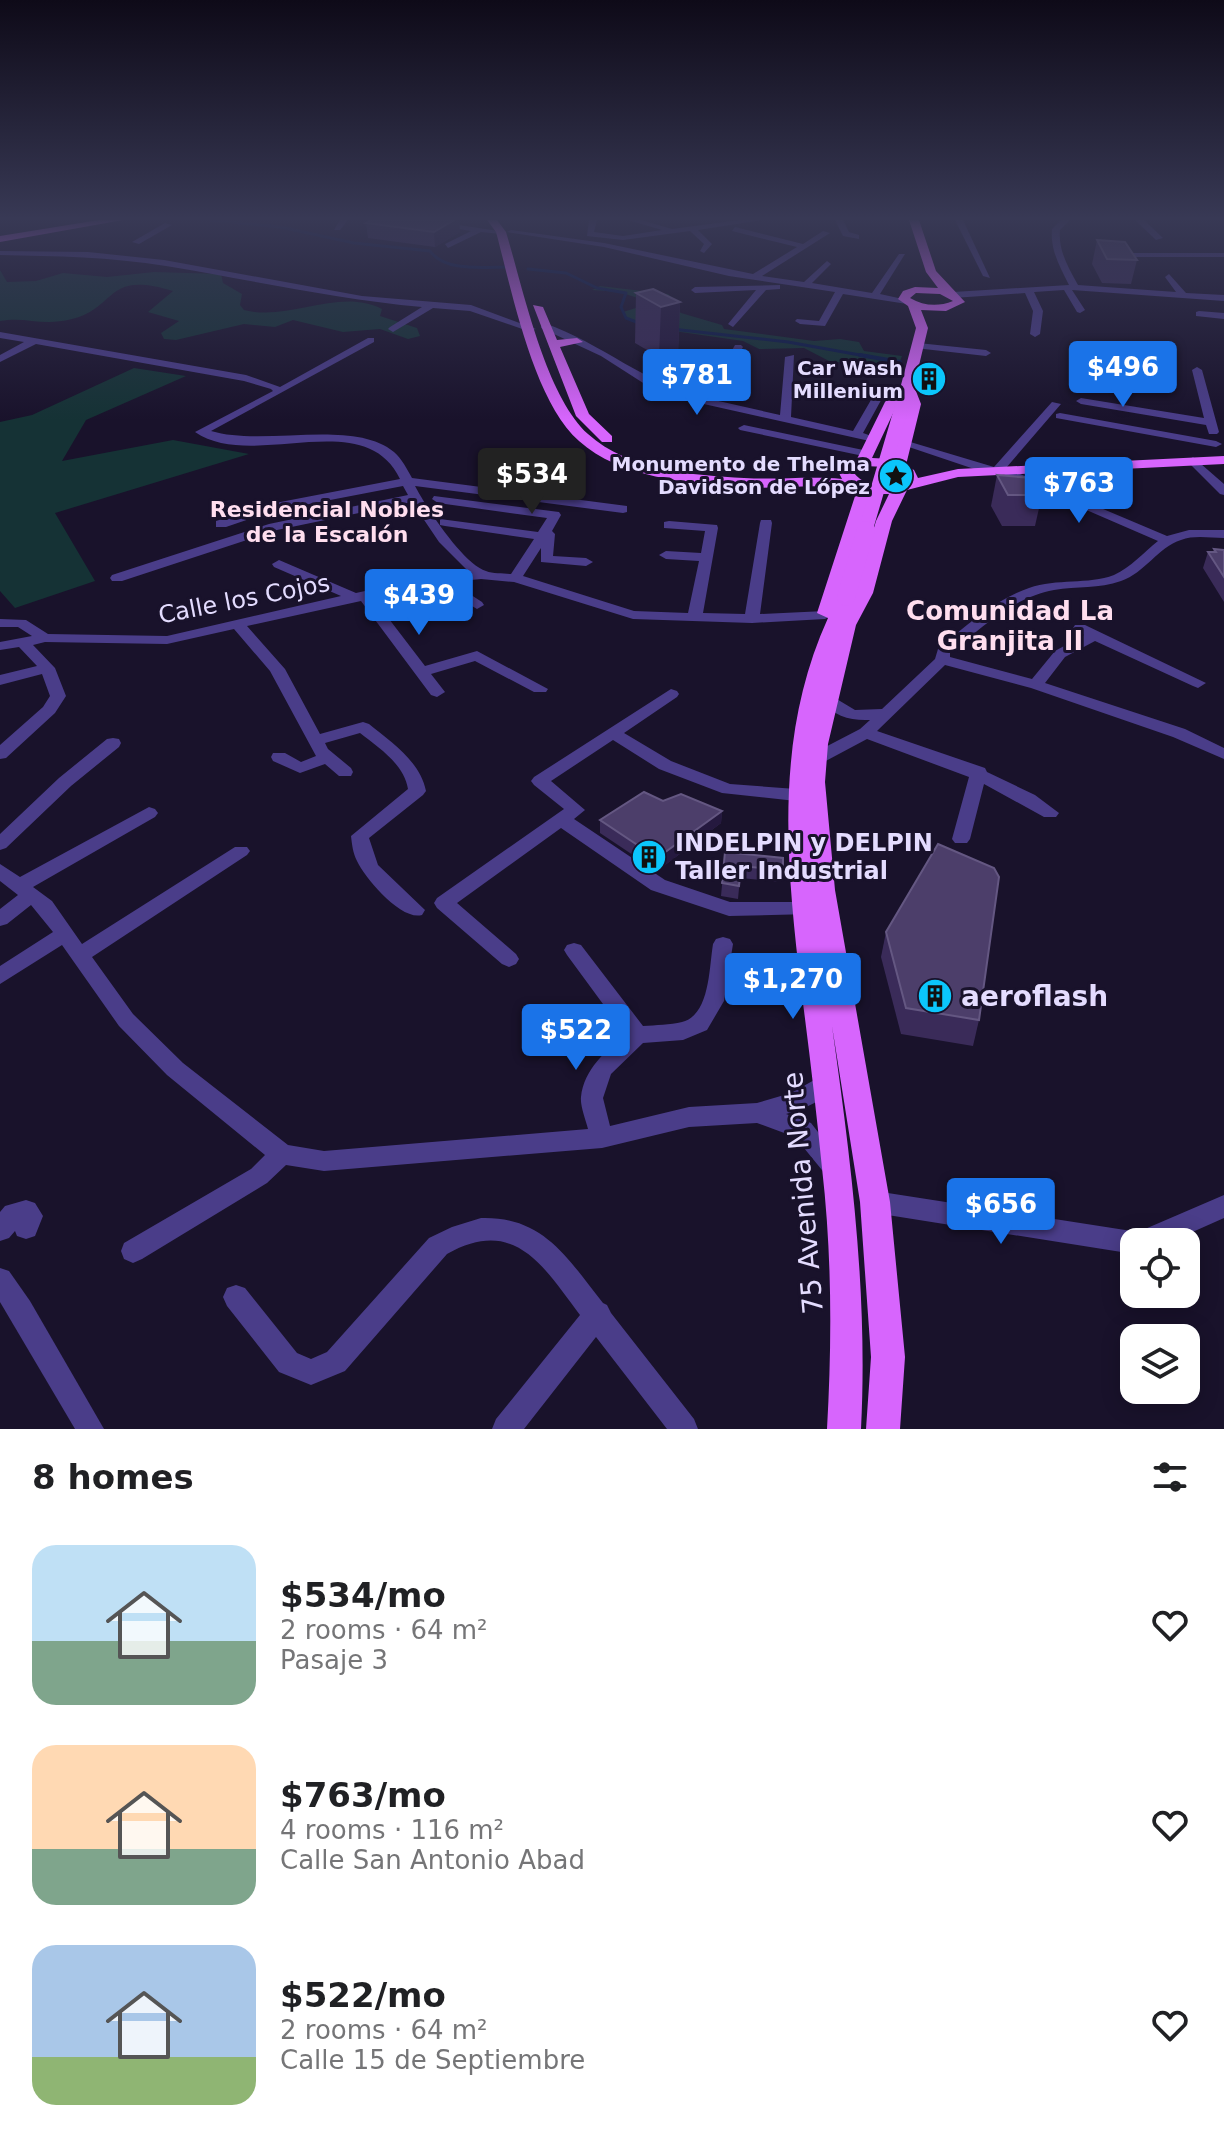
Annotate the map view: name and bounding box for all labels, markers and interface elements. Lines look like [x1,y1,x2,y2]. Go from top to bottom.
pin: $496 [1076,341,1170,409]
pin: $781 [650,349,744,417]
text: $496 [1087,352,1159,382]
place label: Car Wash Millenium [793,356,903,403]
text: $781 [661,360,733,390]
building icon: Car Wash Millenium [910,360,948,398]
pin: $534 [485,448,579,516]
place label: Monumento de Thelma Davidson de López [611,452,870,499]
place icon: Monumento de Thelma Davidson de López [877,457,915,495]
pin: $763 [1032,457,1126,525]
text: $534 [496,459,568,489]
text: $763 [1043,468,1115,498]
district label: Residencial Nobles de la Escalón [210,497,444,547]
street label: Calle los Cojos [156,569,332,629]
pin: $439 [372,569,466,637]
text: $439 [383,580,455,610]
district label: Comunidad La Granjita II [906,596,1114,656]
place label: INDELPIN y DELPIN Taller Industrial [675,829,933,885]
building icon: INDELPIN y DELPIN Taller Industrial [630,838,668,876]
pin: $1,270 [728,953,858,1021]
text: $1,270 [743,964,843,994]
building icon: aeroflash [916,977,954,1015]
place label: aeroflash [961,980,1108,1013]
pin: $522 [529,1004,623,1072]
text: $522 [540,1015,612,1045]
street label: 75 Avenida Norte [776,1071,830,1315]
pin: $656 [954,1178,1048,1246]
text: $656 [965,1189,1037,1219]
map controls [1120,1228,1200,1404]
button: locate [1120,1228,1200,1308]
button: layers [1120,1324,1200,1404]
icon: filters [1148,1455,1192,1499]
text: 8 homes [32,1457,194,1497]
text: $534/mo [280,1575,446,1615]
icon: home [96,1577,192,1673]
icon: heart [1148,1603,1192,1647]
text: 2 rooms · 64 m² [280,1615,488,1645]
text: Pasaje 3 [280,1645,388,1675]
text: $763/mo [280,1775,446,1815]
icon: home [96,1777,192,1873]
icon: heart [1148,1803,1192,1847]
text: 4 rooms · 116 m² [280,1815,504,1845]
text: Calle San Antonio Abad [280,1845,585,1875]
text: $522/mo [280,1975,446,2015]
icon: home [96,1977,192,2073]
icon: heart [1148,2003,1192,2047]
text: 2 rooms · 64 m² [280,2015,488,2045]
text: Calle 15 de Septiembre [280,2045,585,2075]

